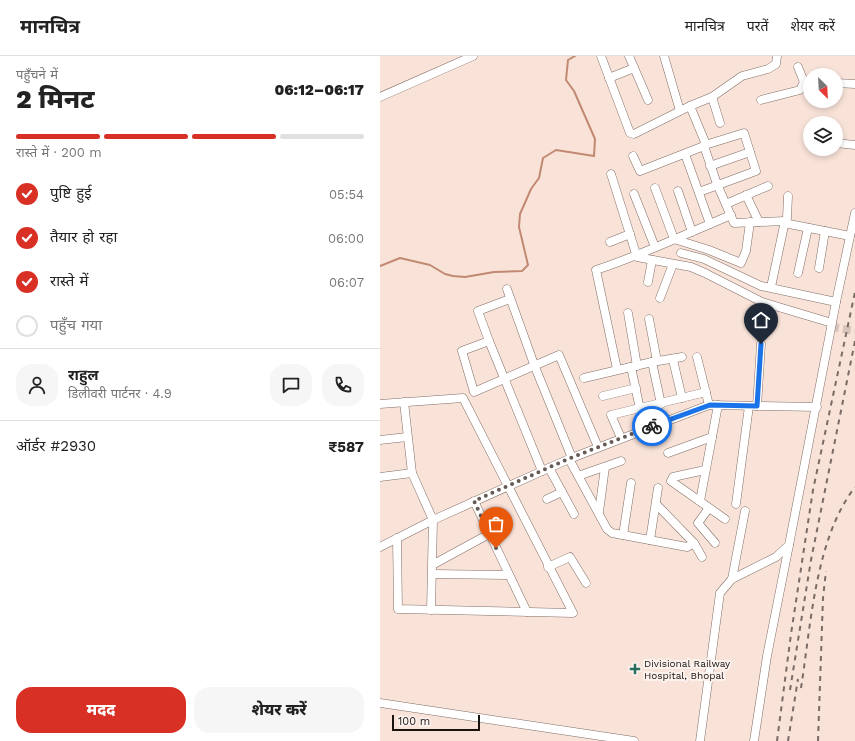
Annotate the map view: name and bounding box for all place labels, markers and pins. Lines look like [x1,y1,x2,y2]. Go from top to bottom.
pin [744,303,778,344]
pin [479,507,513,548]
place label: Divisional Railway Hospital, Bhopal [644,658,731,681]
marker: Divisional Railway Hospital, Bhopal [629,663,641,675]

